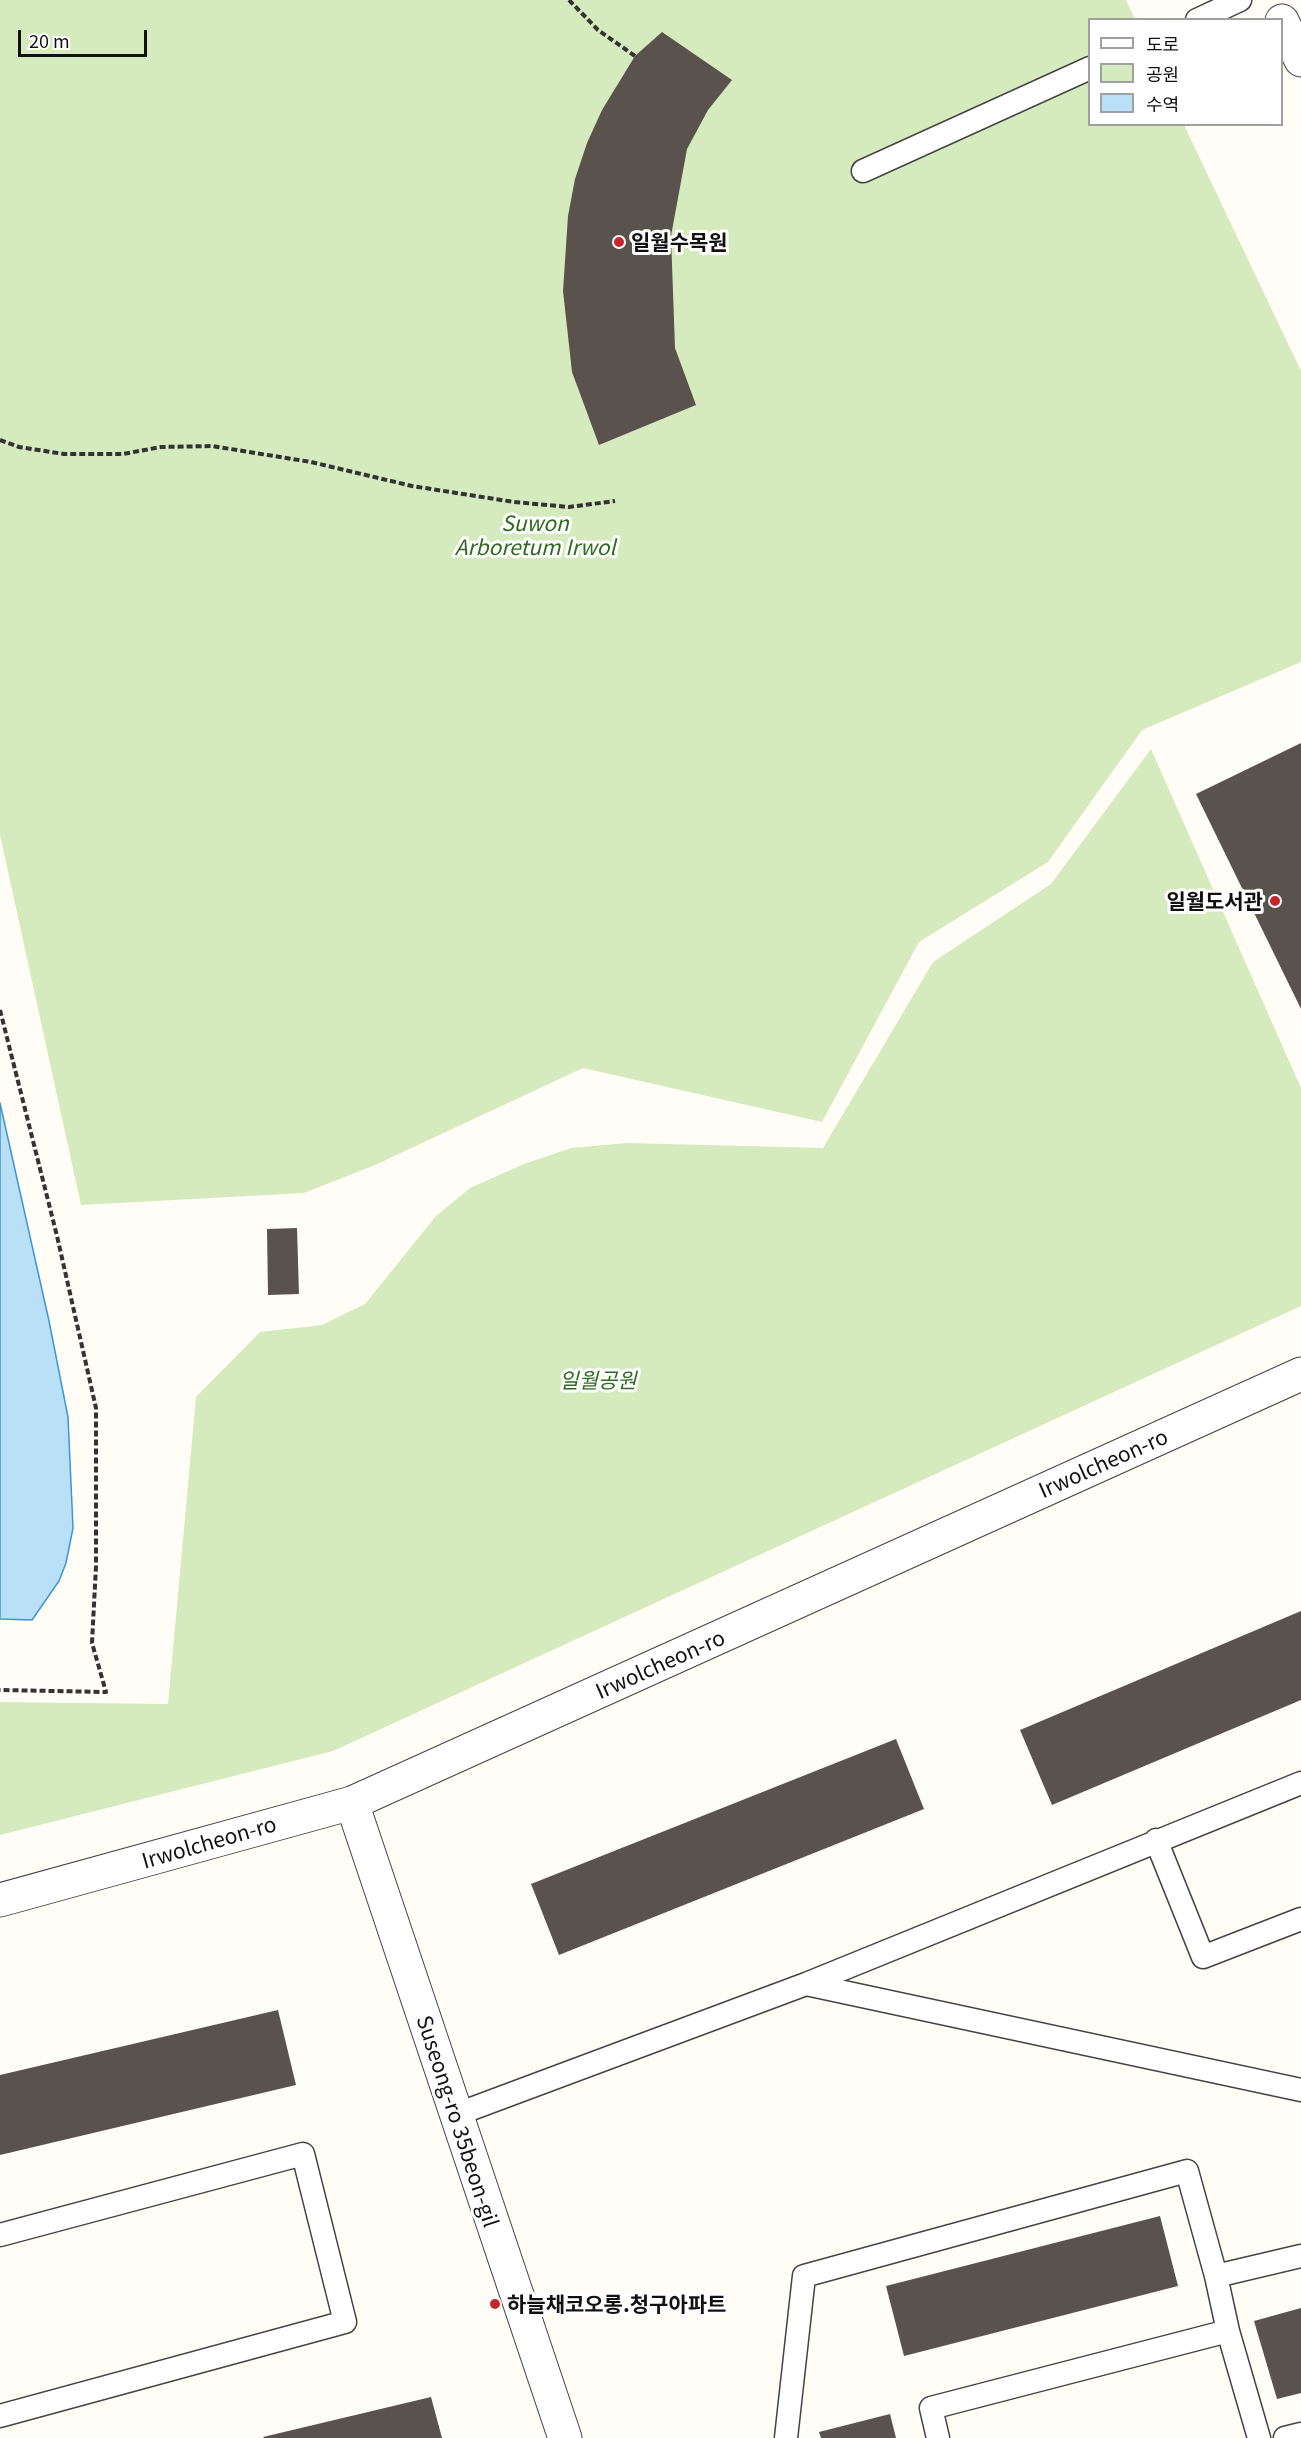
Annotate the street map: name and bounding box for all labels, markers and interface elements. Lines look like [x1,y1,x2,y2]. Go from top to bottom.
scale bar [21,18,150,56]
legend [1088,18,1283,126]
text: 20 m [29,27,70,53]
text: 도로 [1146,30,1179,56]
text: 공원 [1146,60,1179,86]
text: 수역 [1146,90,1179,116]
place label: 일월수목원 [631,229,728,255]
marker: 일월수목원 [612,235,626,249]
park label: Suwon Arboretum Irwol [455,510,615,560]
place label: 일월도서관 [1166,888,1263,914]
marker: 일월도서관 [1268,894,1282,908]
park label: 일월공원 [559,1367,637,1393]
street label: Irwolcheon-ro [1035,1423,1171,1503]
street label: Irwolcheon-ro [592,1624,728,1704]
street label: Irwolcheon-ro [139,1811,279,1873]
street label: Suseong-ro 35beon-gil [412,2012,504,2230]
place label: 하늘채코오롱.청구아파트 [507,2291,726,2317]
marker: 하늘채코오롱.청구아파트 [488,2297,502,2311]

